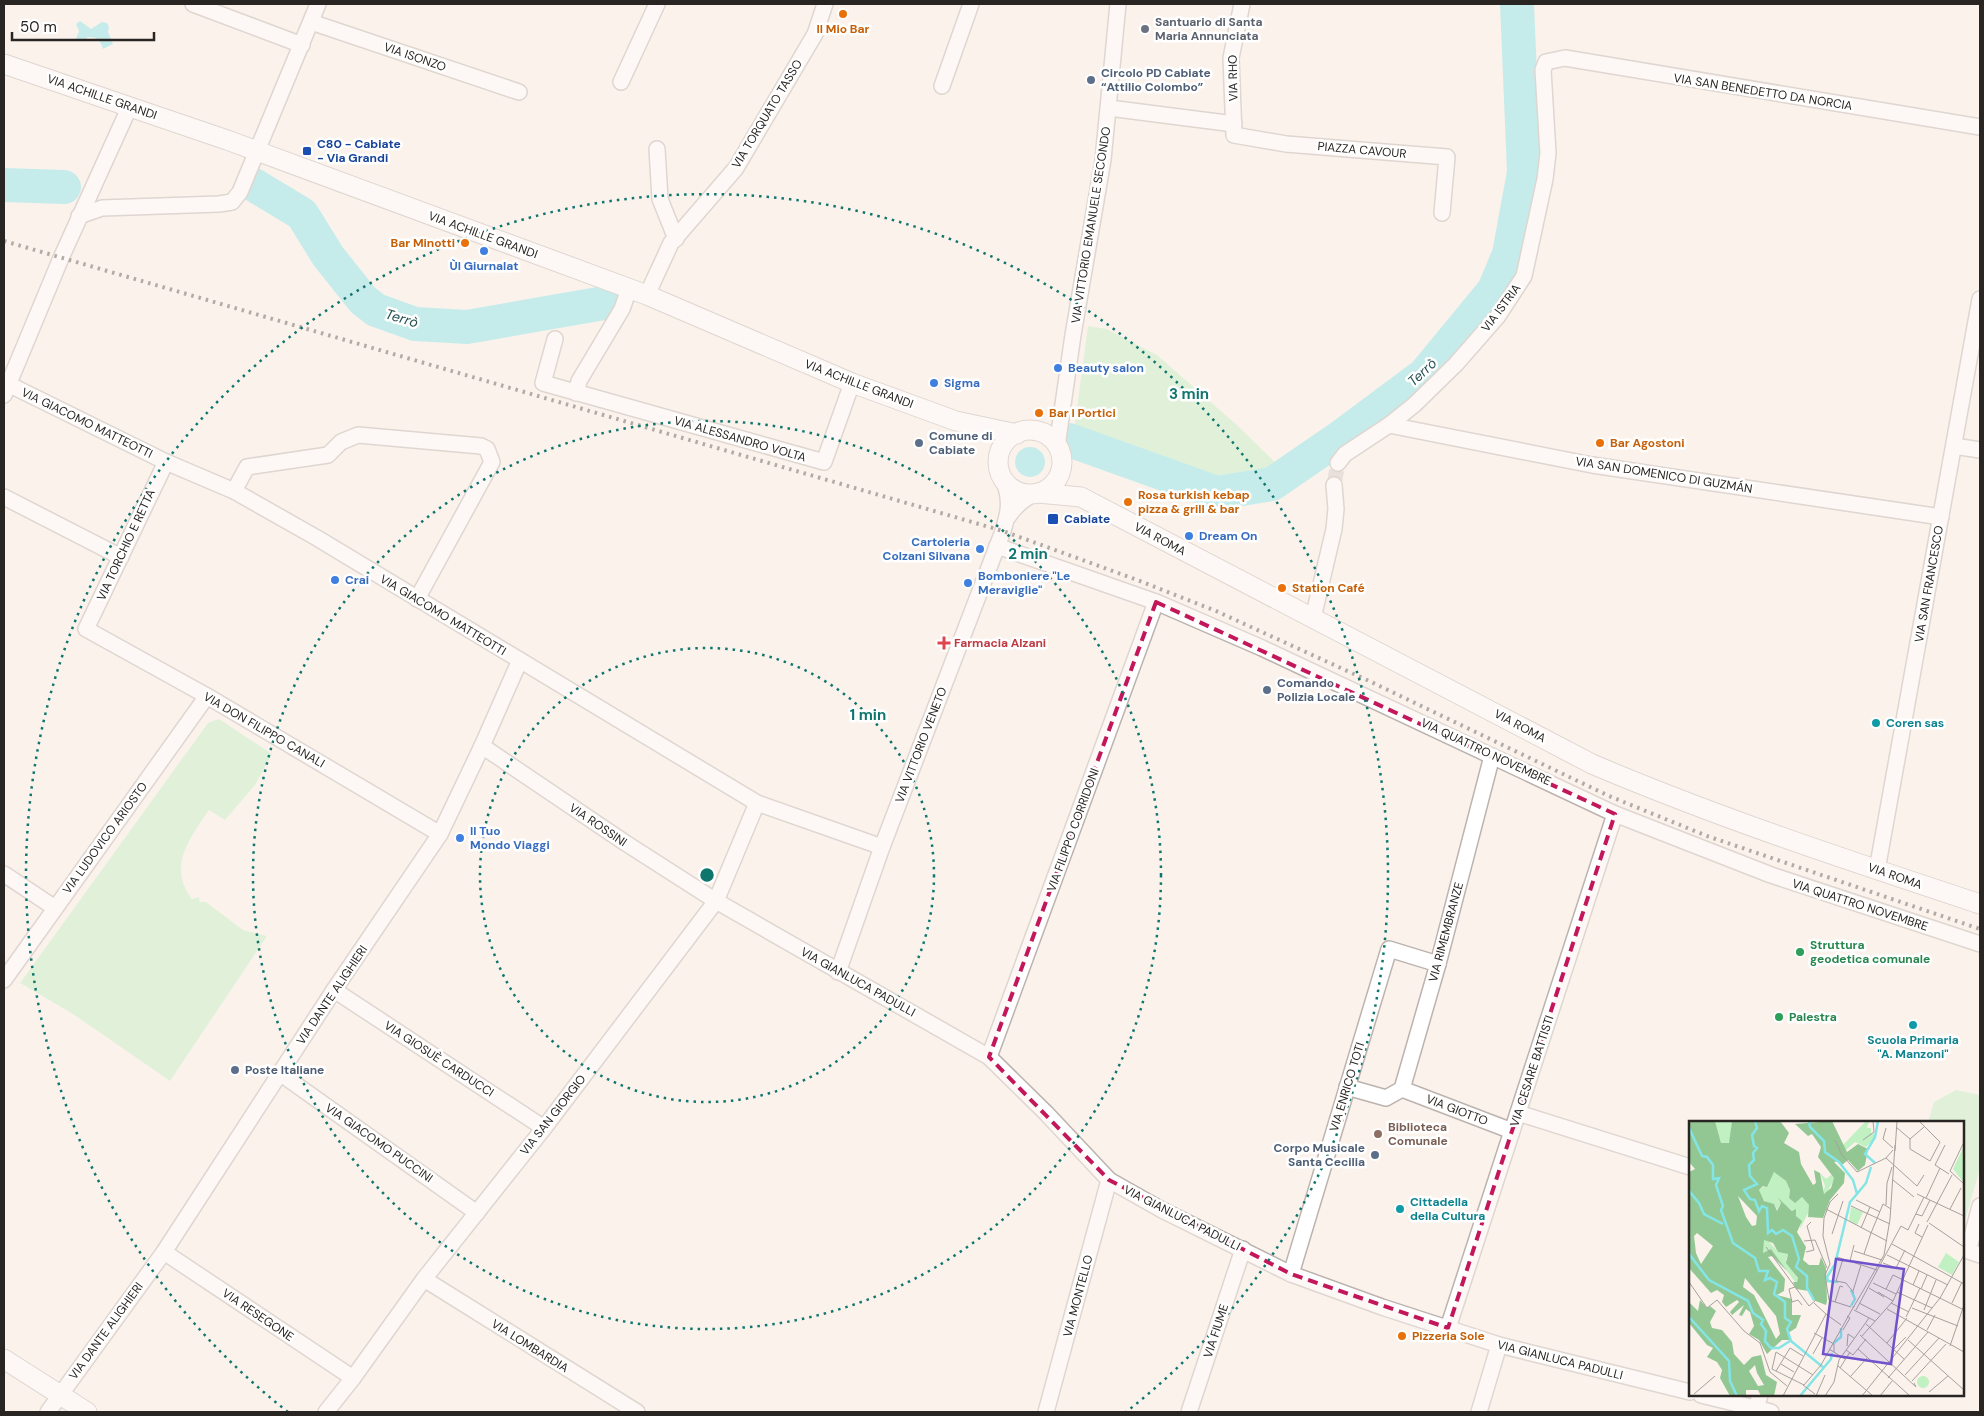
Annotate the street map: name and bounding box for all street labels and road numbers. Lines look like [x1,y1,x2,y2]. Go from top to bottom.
street label: VIA ISONZO [382,39,448,75]
street label: VIA RHO [1225,55,1241,101]
street label: VIA TORQUATO TASSO [728,57,806,171]
street label: VIA SAN BENEDETTO DA NORCIA [1672,70,1854,114]
street label: VIA ACHILLE GRANDI [45,71,159,123]
street label: VIA VITTORIO EMANUELE SECONDO [1068,125,1114,325]
street label: PIAZZA CAVOUR [1317,138,1407,162]
street label: VIA ACHILLE GRANDI [426,208,540,262]
street label: VIA ISTRIA [1478,281,1524,335]
street label: VIA ACHILLE GRANDI [802,356,916,412]
street label: VIA GIACOMO MATTEOTTI [19,384,155,462]
street label: VIA ALESSANDRO VOLTA [672,412,808,466]
street label: VIA SAN DOMENICO DI GUZMÁN [1574,453,1754,497]
street label: VIA TORCHIO E RETTA [93,487,159,603]
street label: VIA ROMA [1131,519,1189,559]
street label: VIA SAN FRANCESCO [1911,524,1947,644]
street label: VIA GIACOMO MATTEOTTI [377,571,509,659]
street label: VIA VITTORIO VENETO [891,685,951,805]
street label: VIA DON FILIPPO CANALI [200,689,328,771]
street label: VIA ROMA [1491,706,1549,746]
street label: VIA QUATTRO NOVEMBRE [1418,715,1554,789]
street label: VIA FILIPPO CORRIDONI [1043,766,1103,894]
street label: VIA LUDOVICO ARIOSTO [59,779,151,897]
street label: VIA ROSSINI [566,800,630,850]
street label: VIA ROMA [1866,859,1924,893]
street label: VIA QUATTRO NOVEMBRE [1790,875,1930,935]
street label: VIA RIMEMBRANZE [1425,880,1467,984]
street label: VIA DANTE ALIGHIERI [293,942,371,1048]
street label: VIA GIANLUCA PADULLI [798,944,918,1020]
street label: VIA CESARE BATTISTI [1506,1013,1558,1129]
street label: VIA GIOSUÈ CARDUCCI [381,1018,497,1100]
street label: VIA ENRICO TOTI [1326,1040,1368,1134]
street label: VIA SAN GIORGIO [517,1071,589,1159]
street label: VIA GIOTTO [1424,1091,1490,1129]
street label: VIA GIACOMO PUCCINI [322,1100,436,1186]
street label: VIA GIANLUCA PADULLI [1121,1182,1243,1254]
street label: VIA MONTELLO [1059,1253,1097,1339]
street label: VIA DANTE ALIGHIERI [65,1279,147,1383]
street label: VIA RESEGONE [219,1285,297,1345]
street label: VIA FIUME [1200,1302,1232,1360]
street label: VIA LOMBARDIA [488,1316,572,1376]
street label: VIA GIANLUCA PADULLI [1495,1337,1625,1383]

